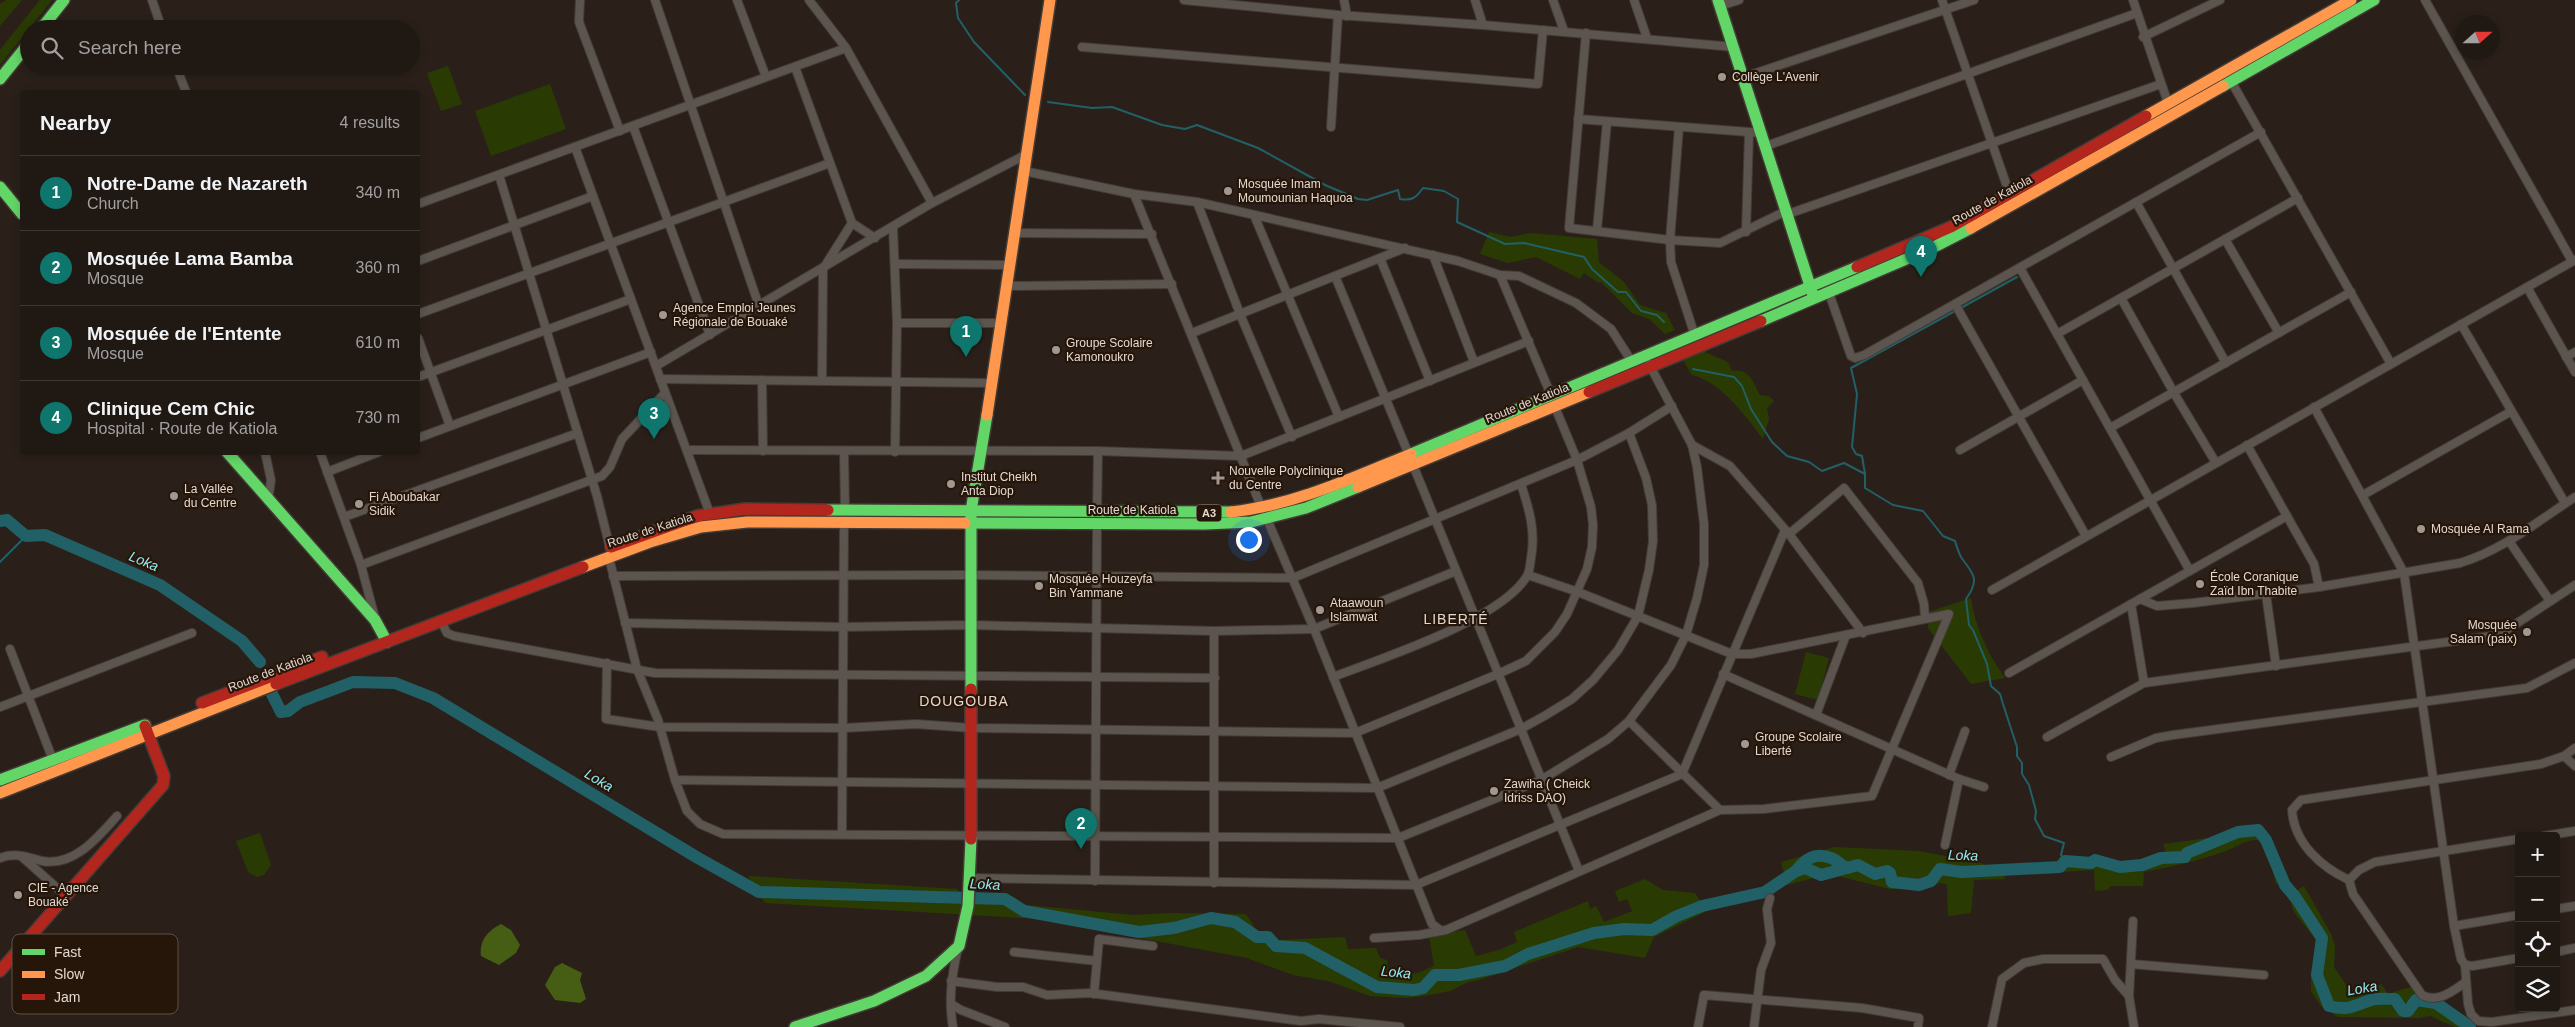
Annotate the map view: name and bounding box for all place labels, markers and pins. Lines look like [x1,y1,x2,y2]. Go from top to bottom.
place label: Collège L'Avenir [1732,70,1819,84]
marker: Collège L'Avenir [1716,71,1728,83]
place label: Mosquée Imam Moumounian Haquoa [1238,177,1353,205]
marker: Mosquée Imam Moumounian Haquoa [1222,185,1234,197]
pin: 4 [1905,236,1937,277]
place label: Agence Emploi Jeunes Régionale de Bouaké [673,301,796,329]
marker: Agence Emploi Jeunes Régionale de Bouaké [657,309,669,321]
pin: 1 [950,316,982,357]
place label: Groupe Scolaire Kamonoukro [1066,336,1153,364]
marker: Groupe Scolaire Kamonoukro [1050,344,1062,356]
pin: 3 [638,398,670,439]
place label: Nouvelle Polyclinique du Centre [1229,464,1343,492]
place label: Institut Cheikh Anta Diop [961,470,1037,498]
marker: Nouvelle Polyclinique du Centre [1211,471,1225,485]
marker: Institut Cheikh Anta Diop [945,478,957,490]
place label: La Vallée du Centre [184,482,237,510]
marker: La Vallée du Centre [168,490,180,502]
place label: Fi Aboubakar Sidik [369,490,440,518]
marker: Fi Aboubakar Sidik [353,498,365,510]
place label: Mosquée Al Rama [2431,522,2529,536]
marker: Mosquée Al Rama [2415,523,2427,535]
place label: École Coranique Zaïd Ibn Thabite [2210,569,2299,598]
place label: Mosquée Houzeyfa Bin Yammane [1049,572,1153,600]
marker: École Coranique Zaïd Ibn Thabite [2194,578,2206,590]
marker: Mosquée Houzeyfa Bin Yammane [1033,580,1045,592]
place label: Ataawoun Islamwat [1330,596,1383,624]
marker: Ataawoun Islamwat [1314,604,1326,616]
place label: Mosquée Salam (paix) [2450,618,2517,646]
marker: Mosquée Salam (paix) [2521,626,2533,638]
place label: Groupe Scolaire Liberté [1755,730,1842,758]
marker: Groupe Scolaire Liberté [1739,738,1751,750]
place label: Zawiha ( Cheick Idriss DAO) [1504,777,1591,805]
marker: Zawiha ( Cheick Idriss DAO) [1488,785,1500,797]
pin: 2 [1065,808,1097,849]
place label: CIE - Agence Bouaké [28,881,99,909]
marker: CIE - Agence Bouaké [12,889,24,901]

